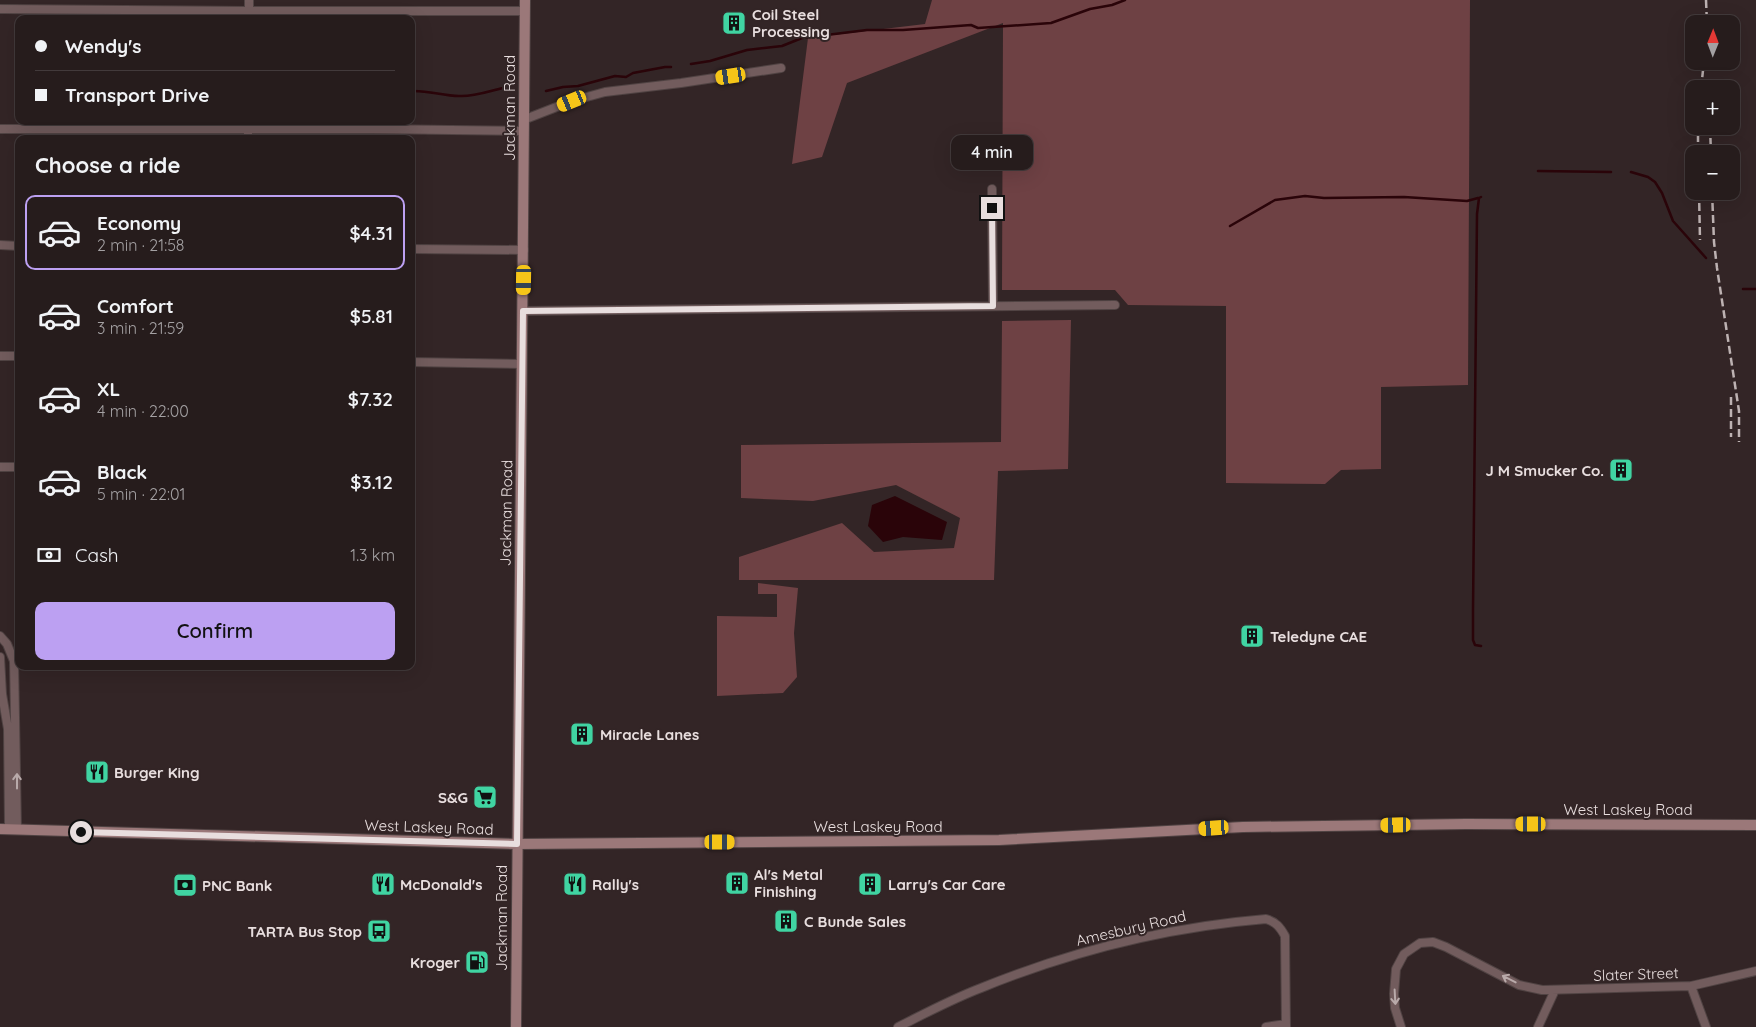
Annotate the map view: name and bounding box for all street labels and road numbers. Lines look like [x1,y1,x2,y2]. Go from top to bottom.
street label: Jackman Road [500,55,519,161]
street label: Jackman Road [496,460,516,566]
street label: West Laskey Road [1564,800,1693,819]
street label: West Laskey Road [364,815,494,839]
street label: West Laskey Road [814,817,943,836]
street label: Jackman Road [492,865,511,971]
street label: Amesbury Road [1074,906,1188,950]
street label: Slater Street [1593,963,1679,985]

